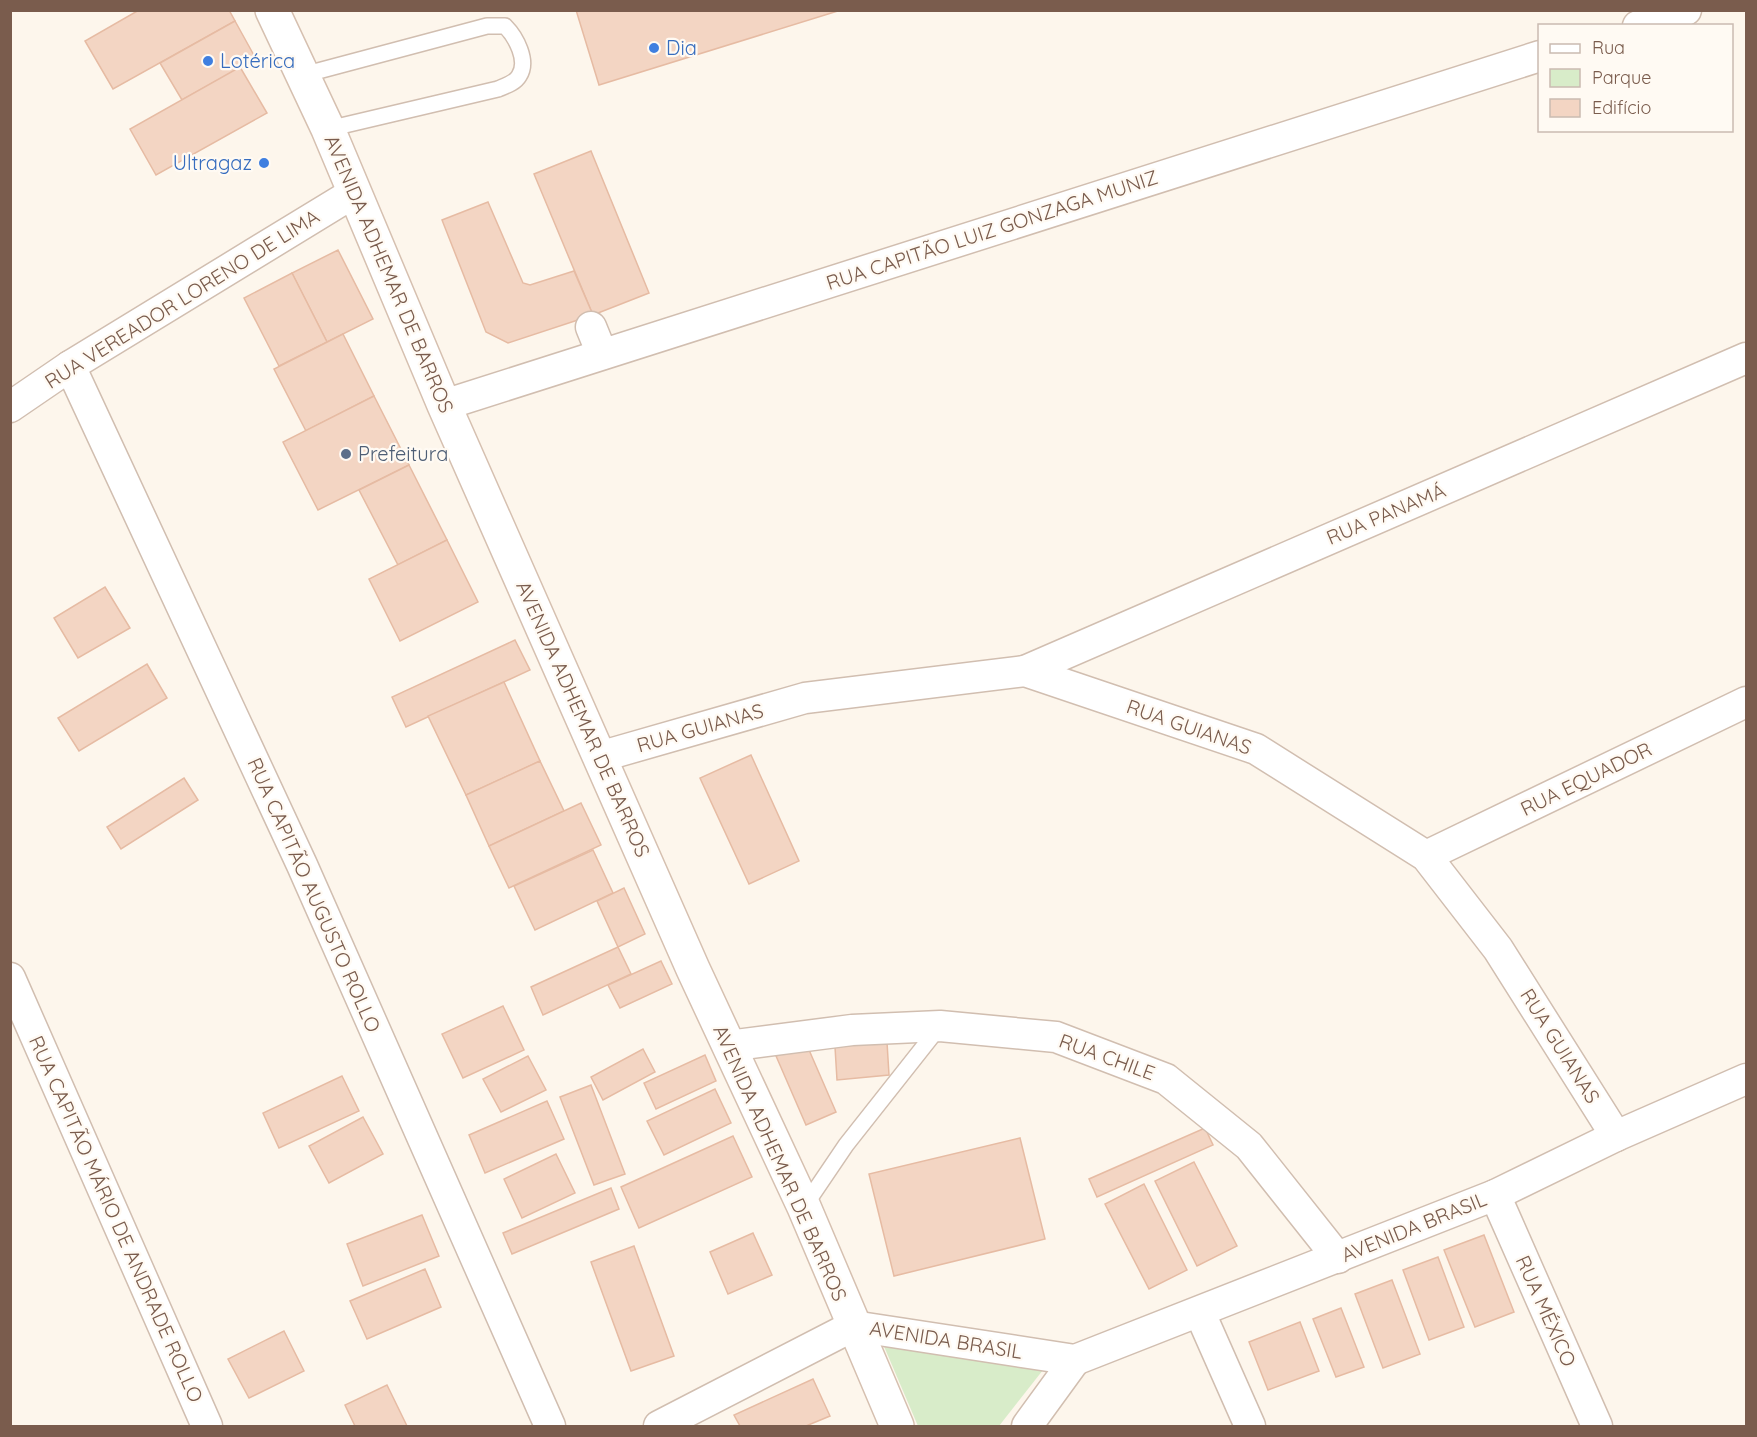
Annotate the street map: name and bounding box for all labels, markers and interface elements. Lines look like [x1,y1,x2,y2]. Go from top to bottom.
legend [1538,24,1733,132]
place label: Dia [666,35,697,60]
text: Rua [1592,36,1625,59]
marker: Dia [647,41,661,55]
place label: Lotérica [220,48,295,73]
marker: Lotérica [201,54,215,68]
text: Parque [1592,66,1651,89]
text: Edifício [1592,96,1651,119]
street label: AVENIDA ADHEMAR DE BARROS [319,131,460,417]
place label: Ultragaz [173,150,252,175]
marker: Ultragaz [257,156,271,170]
street label: RUA CAPITÃO LUIZ GONZAGA MUNIZ [823,164,1161,295]
street label: RUA VEREADOR LORENO DE LIMA [40,203,324,394]
place label: Prefeitura [358,441,448,466]
marker: Prefeitura [339,447,353,461]
street label: RUA PANAMÁ [1323,477,1449,550]
street label: AVENIDA ADHEMAR DE BARROS [511,577,656,861]
street label: RUA GUIANAS [1123,693,1255,760]
street label: RUA GUIANAS [634,698,766,758]
street label: RUA EQUADOR [1516,736,1655,821]
street label: RUA CAPITÃO AUGUSTO ROLLO [242,754,386,1036]
street label: RUA GUIANAS [1515,984,1606,1108]
street label: AVENIDA ADHEMAR DE BARROS [708,1021,853,1305]
street label: RUA CHILE [1056,1028,1159,1085]
street label: RUA CAPITÃO MÁRIO DE ANDRADE ROLLO [24,1032,209,1406]
street label: AVENIDA BRASIL [1338,1186,1490,1267]
street label: RUA MÉXICO [1511,1251,1582,1370]
street label: AVENIDA BRASIL [868,1315,1025,1364]

